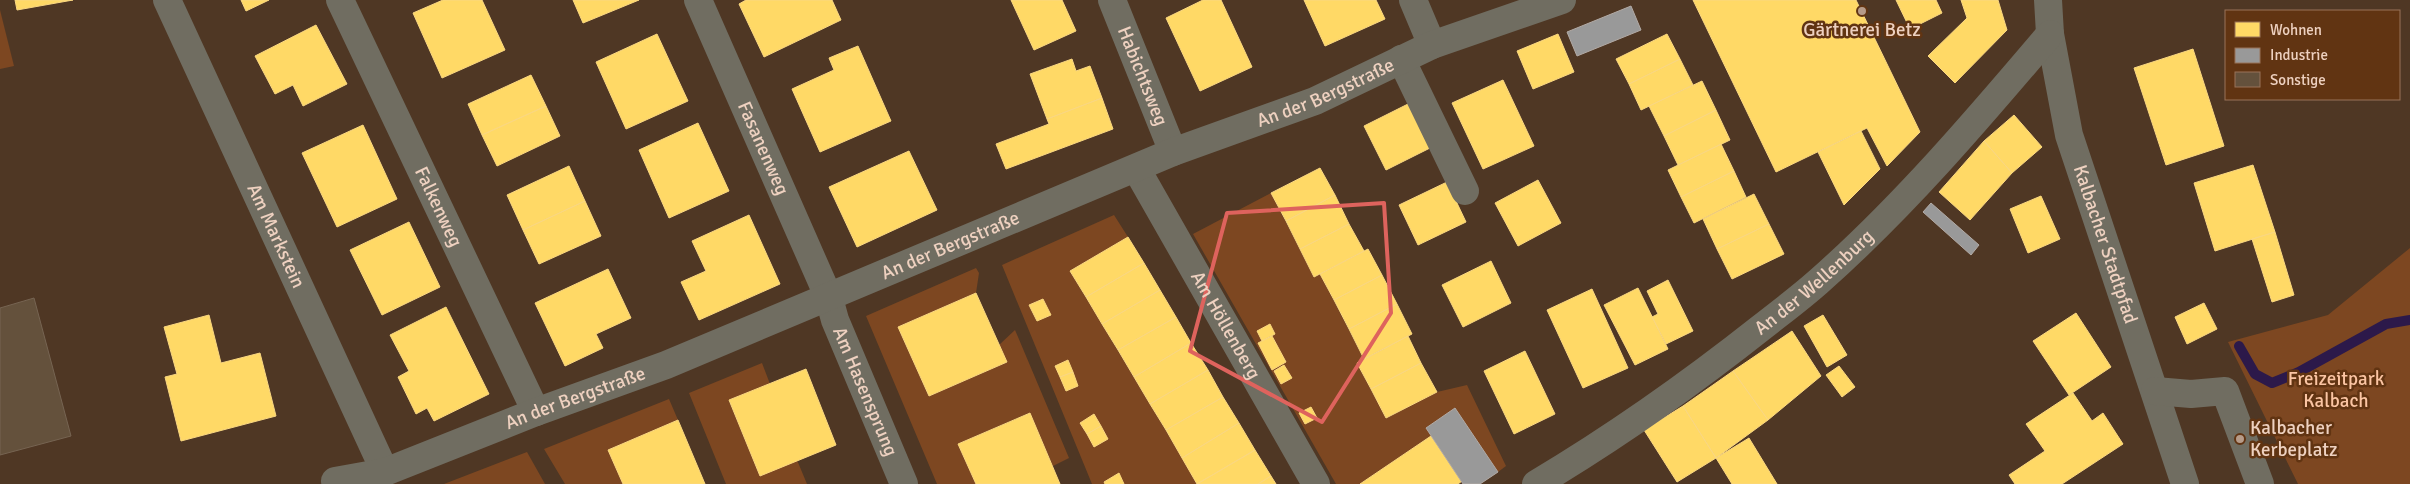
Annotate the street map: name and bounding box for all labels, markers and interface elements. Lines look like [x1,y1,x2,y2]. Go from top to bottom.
marker: Gärtnerei Betz [1856,5,1868,17]
legend [2225,10,2400,100]
place label: Gärtnerei Betz [1803,18,1921,42]
text: Wohnen [2270,21,2322,39]
street label: Habichtsweg [1112,23,1173,129]
text: Industrie [2270,46,2328,64]
street label: An der Bergstraße [1253,53,1398,133]
text: Sonstige [2270,71,2326,89]
street label: Fasanenweg [732,98,794,199]
street label: Kalbacher Stadtpfad [2068,162,2143,327]
street label: Falkenweg [409,163,468,251]
street label: Am Markstein [242,180,310,292]
street label: An der Bergstraße [878,206,1023,285]
street label: An der Wellenburg [1750,224,1879,340]
street label: Am Höllenberg [1185,267,1266,384]
street label: Am Hasensprung [827,323,903,460]
street label: An der Bergstraße [502,361,649,435]
park label: Freizeitpark Kalbach [2288,367,2385,413]
place label: Kalbacher Kerbeplatz [2250,416,2338,462]
marker: Kalbacher Kerbeplatz [2234,433,2246,445]

